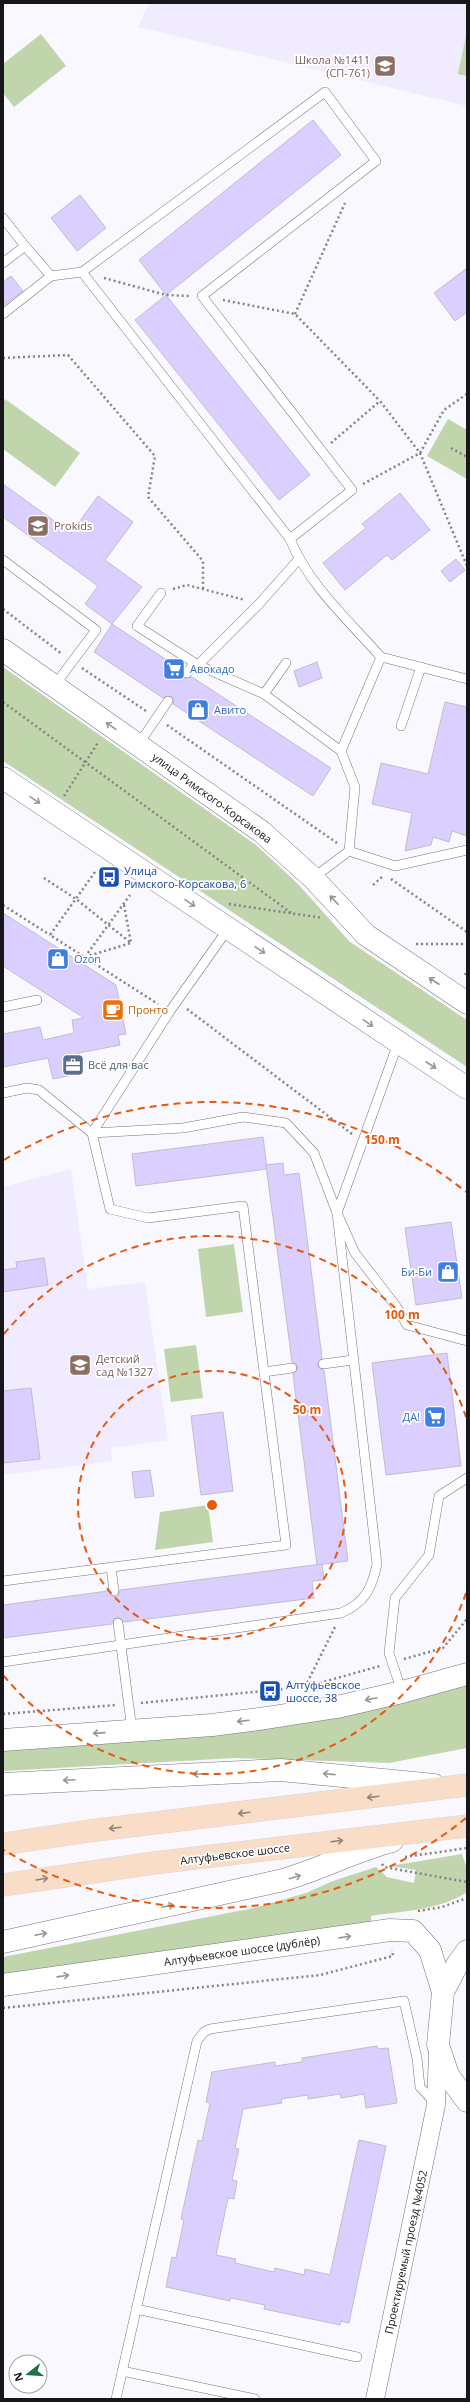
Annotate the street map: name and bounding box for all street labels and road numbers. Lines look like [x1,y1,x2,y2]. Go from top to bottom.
street label: улица Римского-Корсакова [149,749,275,846]
street label: Алтуфьевское шоссе [179,1839,291,1868]
street label: Алтуфьевское шоссе (дублёр) [163,1932,321,1969]
street label: Проектируемый проезд №4052 [381,2168,430,2335]

